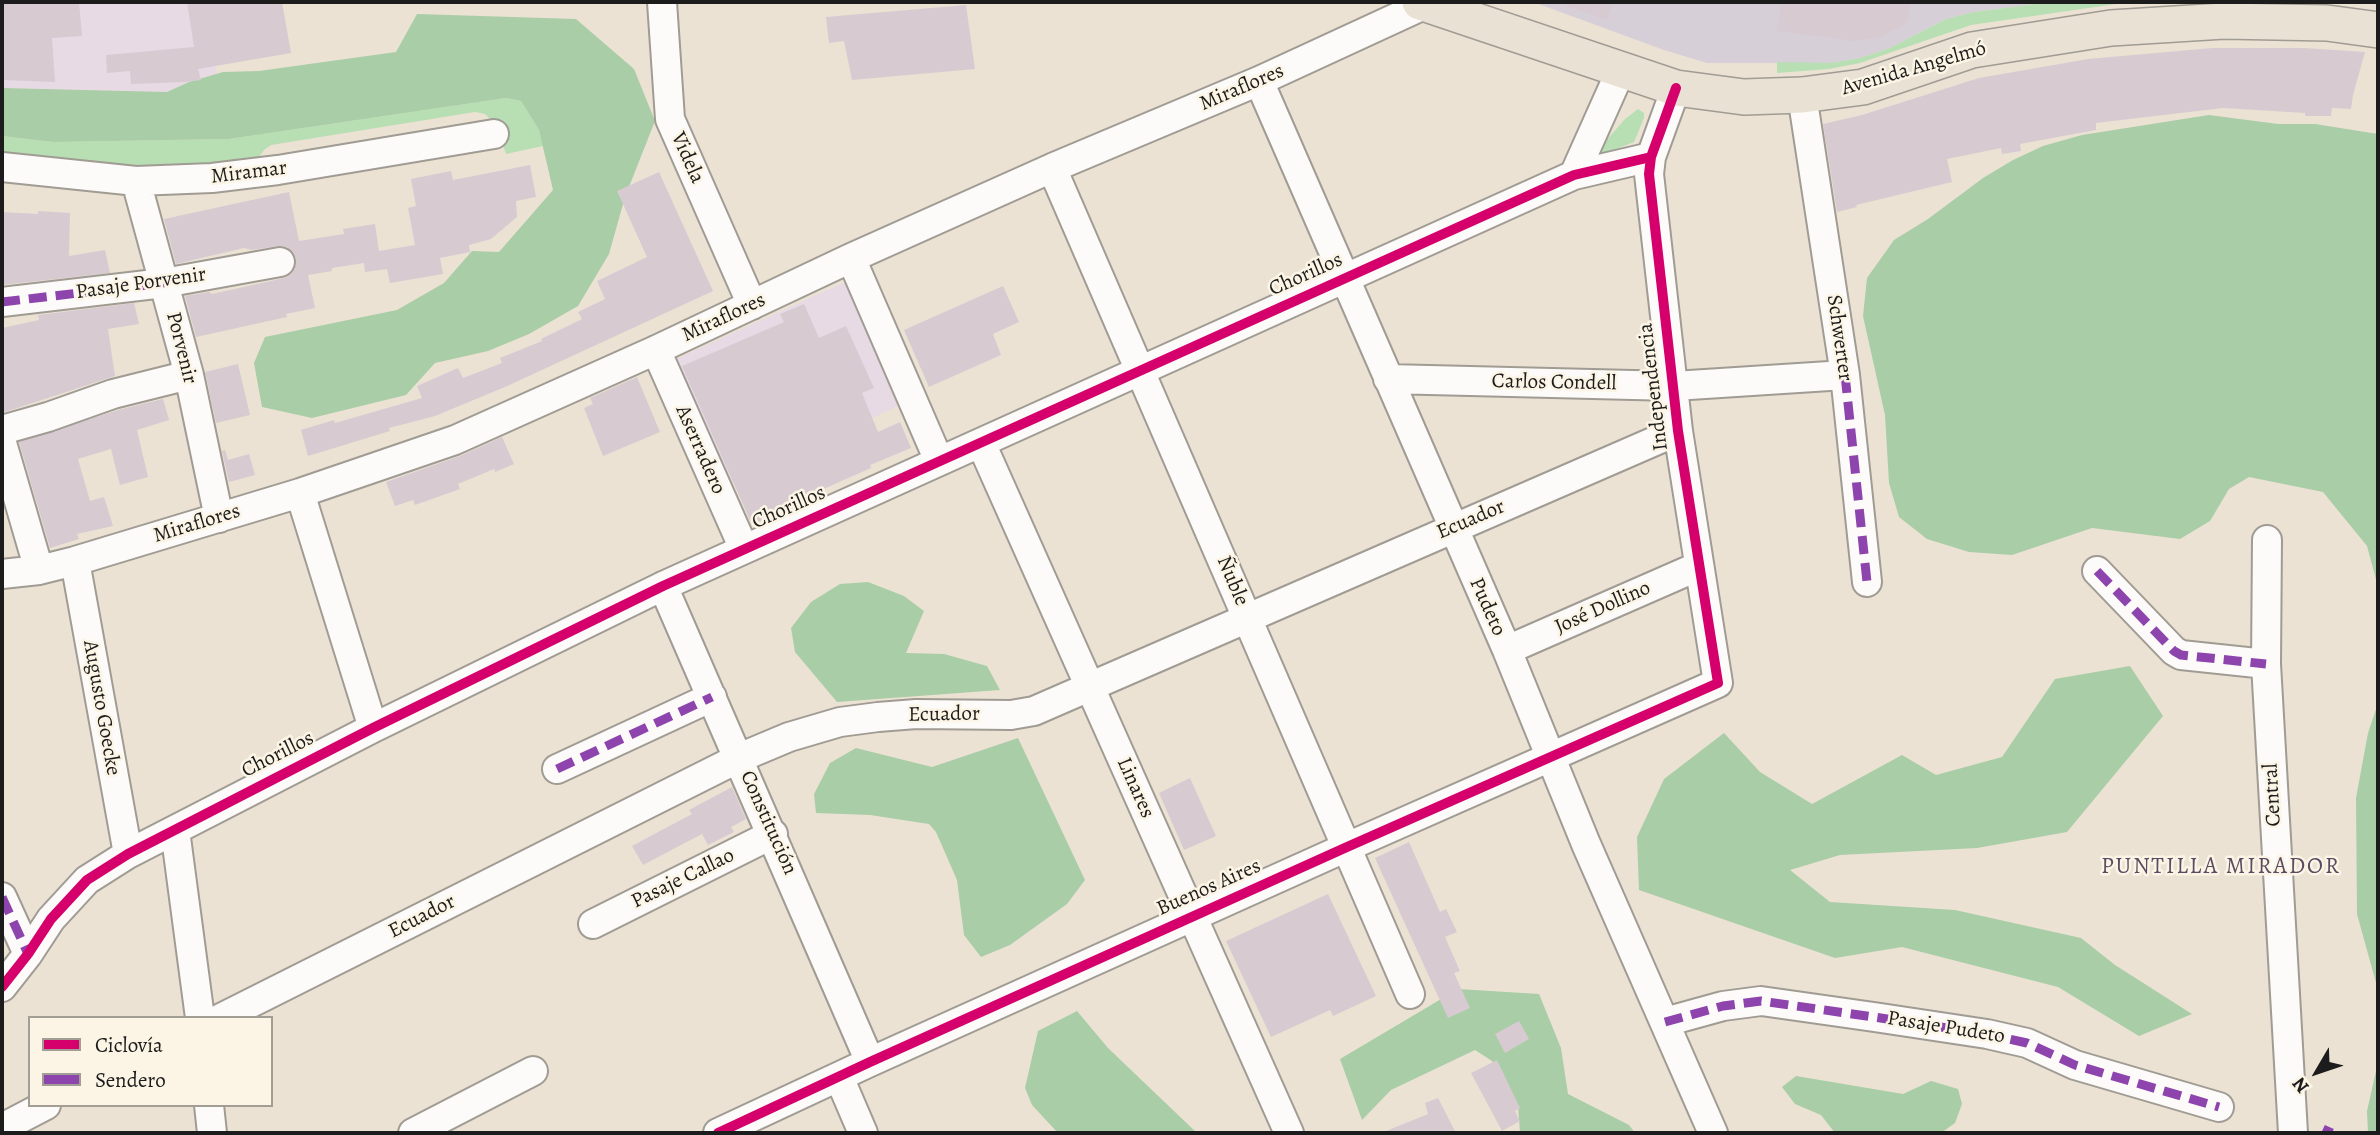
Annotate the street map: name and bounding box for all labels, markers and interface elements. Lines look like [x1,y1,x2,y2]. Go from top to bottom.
street label: Avenida Angelmó [1839,36,1989,102]
street label: Miraflores [1196,59,1288,117]
street label: Videla [665,128,709,188]
street label: Miramar [210,156,288,190]
street label: Chorillos [1265,248,1347,302]
street label: Pasaje Porvenir [74,262,208,306]
street label: Miraflores [678,288,770,348]
street label: Schwerter [1820,293,1858,383]
street label: Porvenir [160,309,202,387]
street label: Independencia [1634,322,1674,452]
street label: Carlos Condell [1491,369,1617,397]
street label: Aserradero [669,402,731,498]
street label: Chorillos [748,481,830,535]
street label: Ecuador [1433,494,1509,546]
street label: Miraflores [151,499,243,549]
street label: Ñuble [1210,552,1254,610]
street label: Pudeto [1463,574,1511,640]
street label: José Dollino [1551,576,1655,640]
street label: Augusto Goecke [77,638,125,778]
street label: Ecuador [908,702,980,728]
street label: Chorillos [238,726,318,784]
street label: Linares [1111,754,1159,822]
street label: Central [2259,763,2287,827]
street label: Constitución [734,767,802,879]
street label: Pasaje Callao [627,843,739,915]
district label: PUNTILLA MIRADOR [2103,853,2339,881]
street label: Buenos Aires [1153,854,1265,922]
street label: Ecuador [384,889,460,945]
street label: Pasaje Pudeto [1885,1006,2007,1050]
legend [28,1016,273,1107]
text: Ciclovía [95,1031,163,1059]
north arrow [2282,1037,2352,1107]
text: Sendero [95,1066,166,1094]
text: N [2286,1072,2315,1099]

